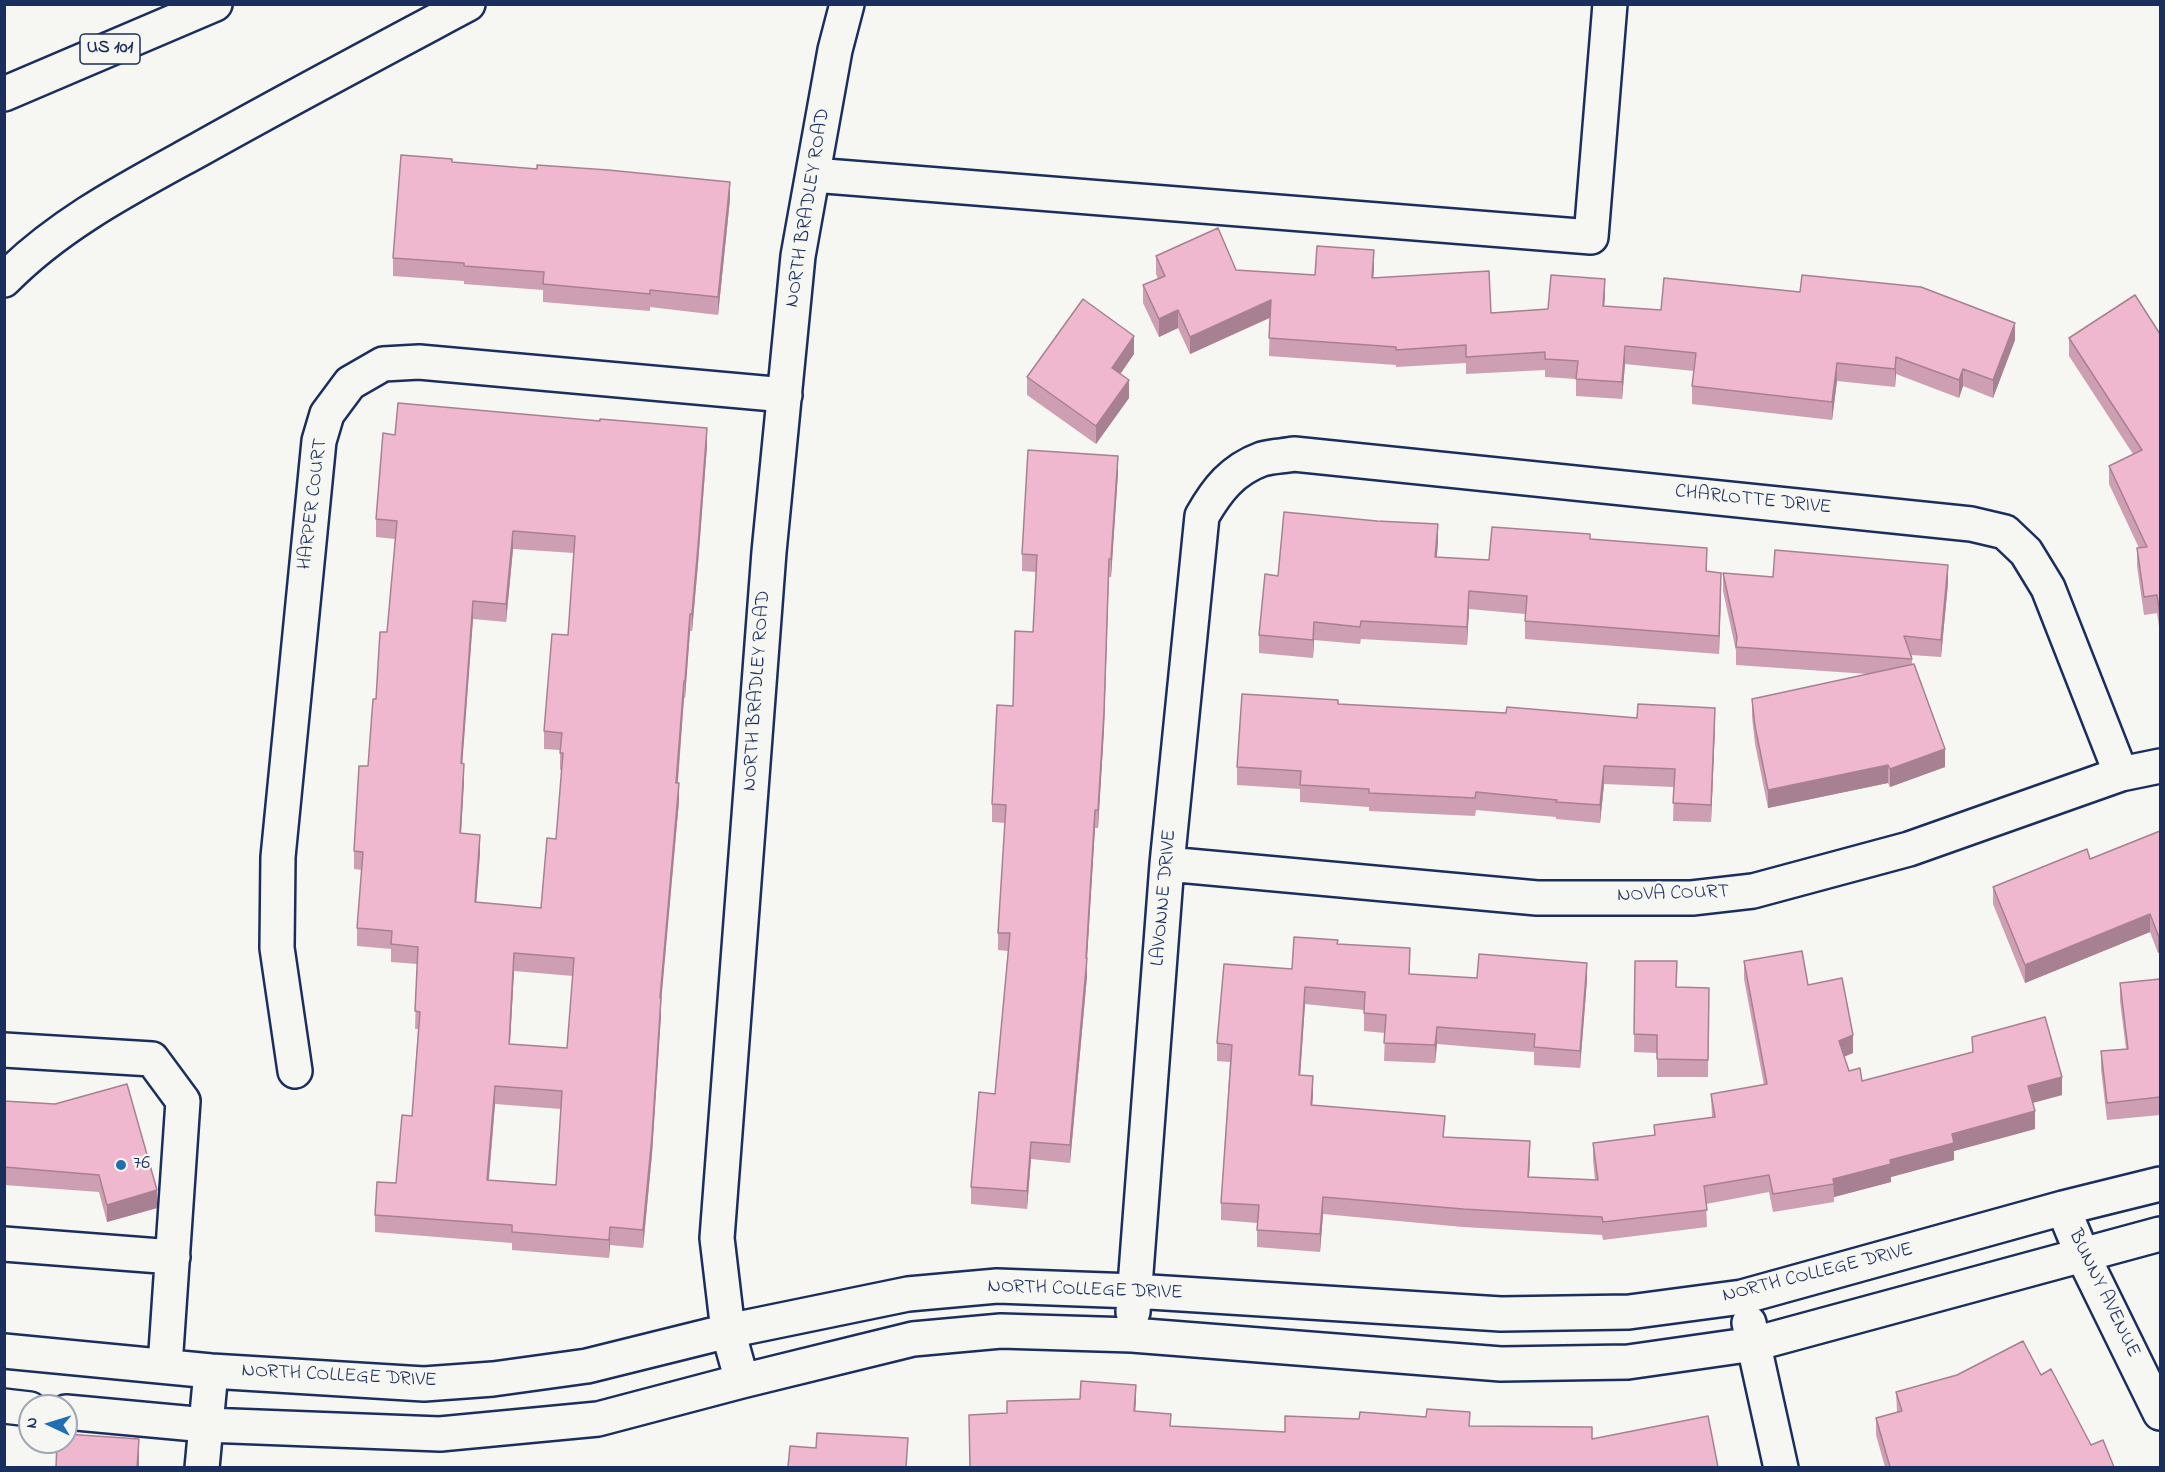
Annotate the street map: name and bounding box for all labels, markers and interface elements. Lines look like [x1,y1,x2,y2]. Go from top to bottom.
road number: US 101 [80,34,140,64]
street label: NORTH BRADLEY ROAD [781,107,837,309]
street label: HARPER COURT [294,437,334,571]
street label: CHARLOTTE DRIVE [1674,481,1832,521]
street label: NORTH BRADLEY ROAD [739,590,777,792]
street label: LAVONNE DRIVE [1147,829,1183,967]
street label: NOVA COURT [1617,881,1729,909]
place label: 76 [133,1153,150,1177]
marker: 76 [114,1158,128,1172]
street label: BUNNY AVENUE [2062,1226,2144,1362]
street label: NORTH COLLEGE DRIVE [1720,1239,1916,1309]
street label: NORTH COLLEGE DRIVE [987,1276,1183,1306]
street label: NORTH COLLEGE DRIVE [241,1360,437,1394]
north arrow [18,1394,78,1454]
text: N [20,1417,44,1429]

